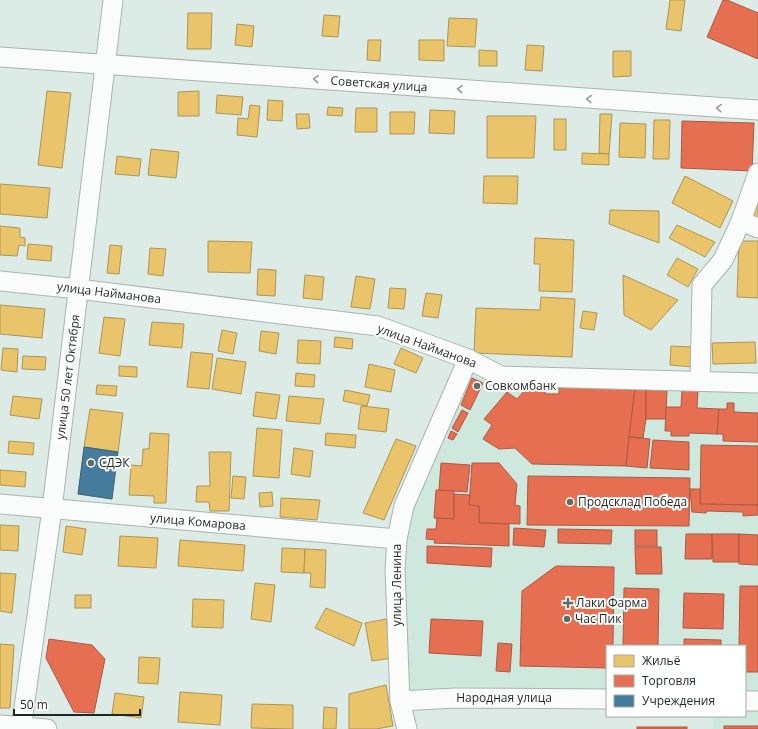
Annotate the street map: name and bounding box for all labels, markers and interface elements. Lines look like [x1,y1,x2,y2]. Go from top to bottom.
street label: Советская улица [330,72,428,95]
one-way arrow [313,75,319,84]
one-way arrow [457,85,463,94]
one-way arrow [586,94,592,103]
one-way arrow [716,103,722,112]
street label: улица Найманова [56,278,162,307]
street label: улица 50 лет Октября [51,313,84,440]
street label: улица Найманова [375,320,479,371]
place label: Совкомбанк [485,377,557,394]
marker: Совкомбанк [472,381,482,391]
place label: СДЭК [99,454,130,471]
marker: СДЭК [86,458,96,468]
place label: Продсклад Победа [578,493,687,510]
marker: Продсклад Победа [565,497,575,507]
street label: улица Комарова [150,509,247,534]
street label: улица Ленина [388,544,405,626]
place label: Лаки Фарма [576,594,647,611]
marker: Лаки Фарма [563,598,573,608]
place label: Час Пик [575,610,622,627]
marker: Час Пик [562,614,572,624]
legend [606,645,746,717]
text: Жильё [642,652,681,669]
text: Торговля [642,672,696,689]
street label: Народная улица [456,689,552,706]
scale bar [14,691,140,717]
text: Учреждения [642,692,715,709]
text: 50 m [20,696,48,713]

